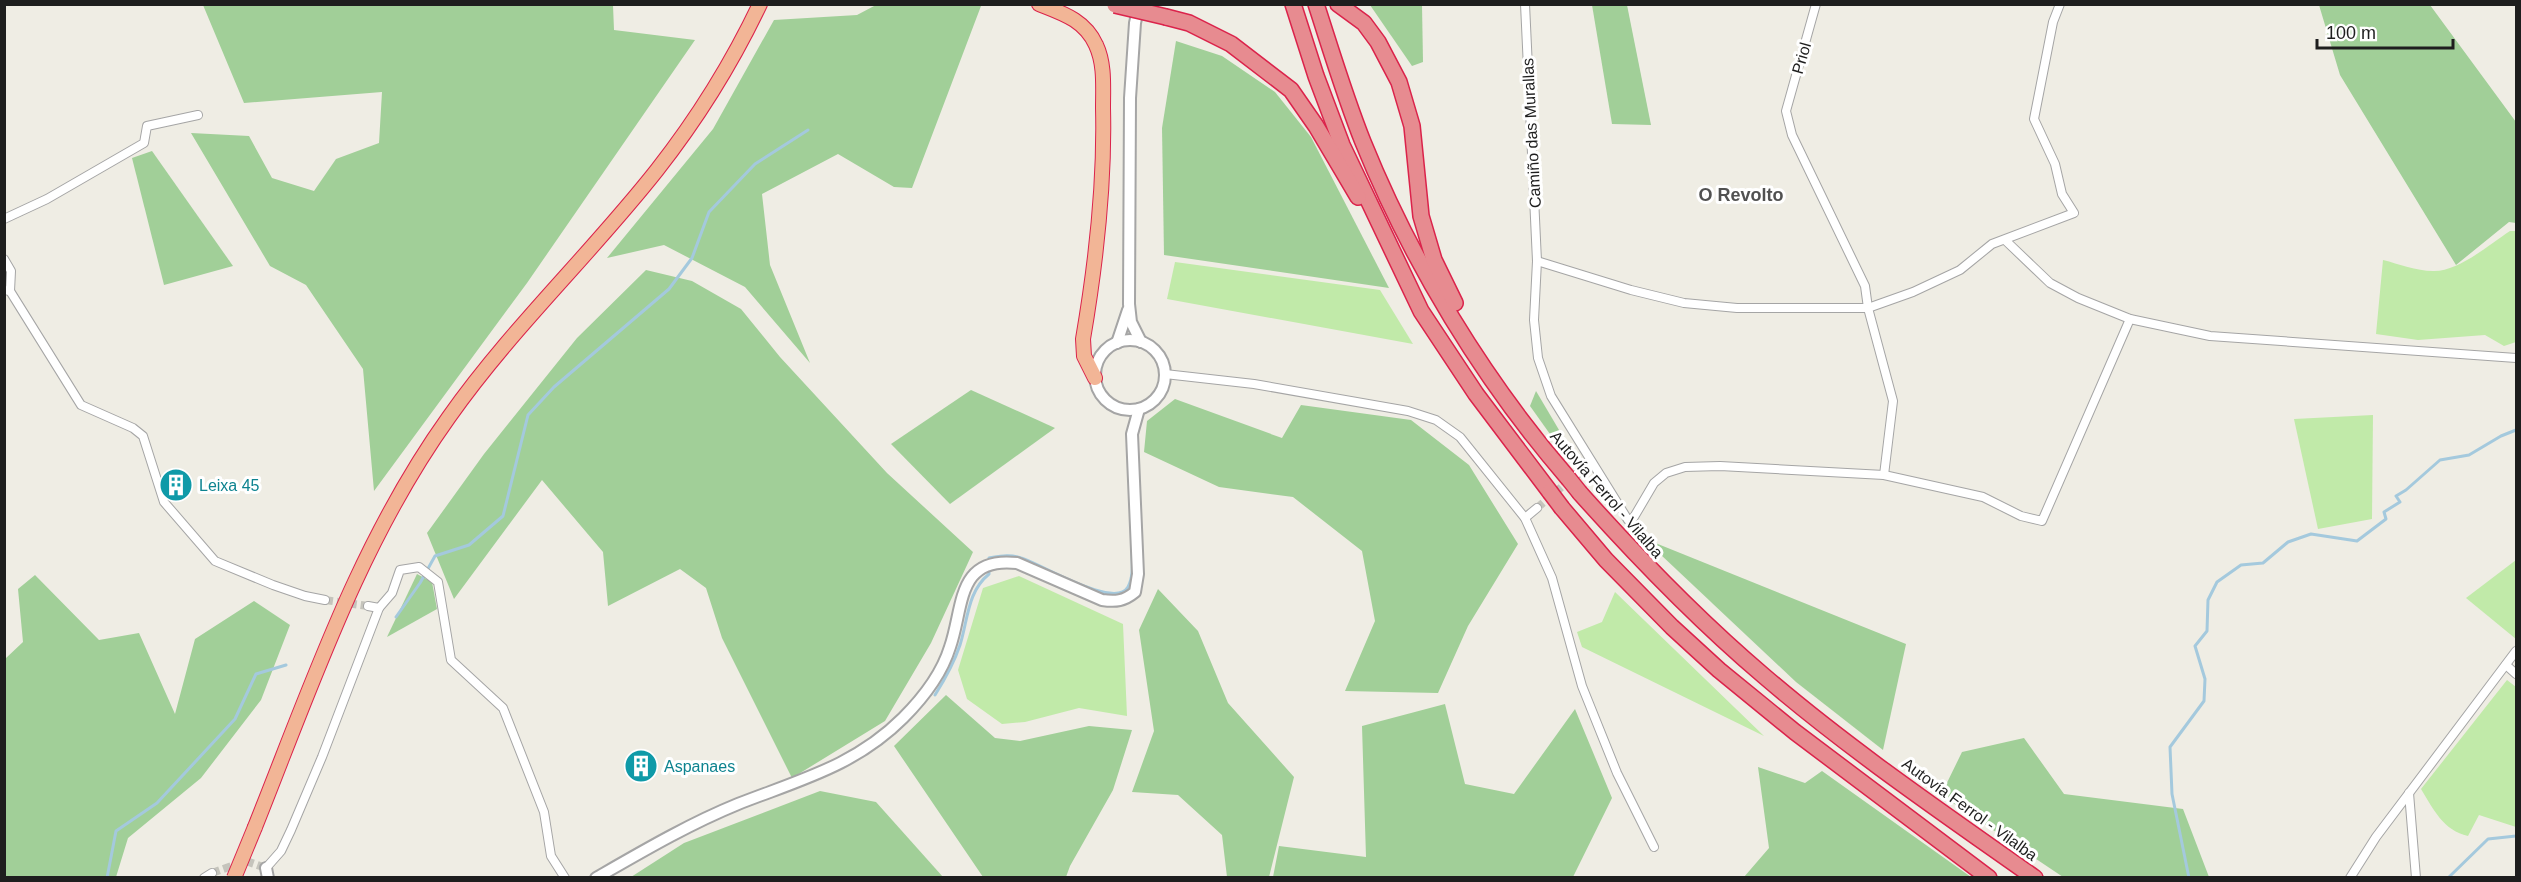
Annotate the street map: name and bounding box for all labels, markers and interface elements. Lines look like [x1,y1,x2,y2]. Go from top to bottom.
scale bar [2317,12,2454,50]
text: 100 m [2326,23,2376,43]
street label: Priol [1789,40,1814,76]
street label: Camiño das Murallas [1519,57,1544,208]
district label: O Revolto [1698,185,1784,205]
street label: Autovía Ferrol - Vilalba [1547,427,1666,561]
building icon: Leixa 45 [158,467,194,503]
place label: Leixa 45 [199,477,260,494]
building icon: Aspanaes [623,748,659,784]
street label: Autovía Ferrol - Vilalba [1899,755,2040,864]
place label: Aspanaes [664,758,735,775]

